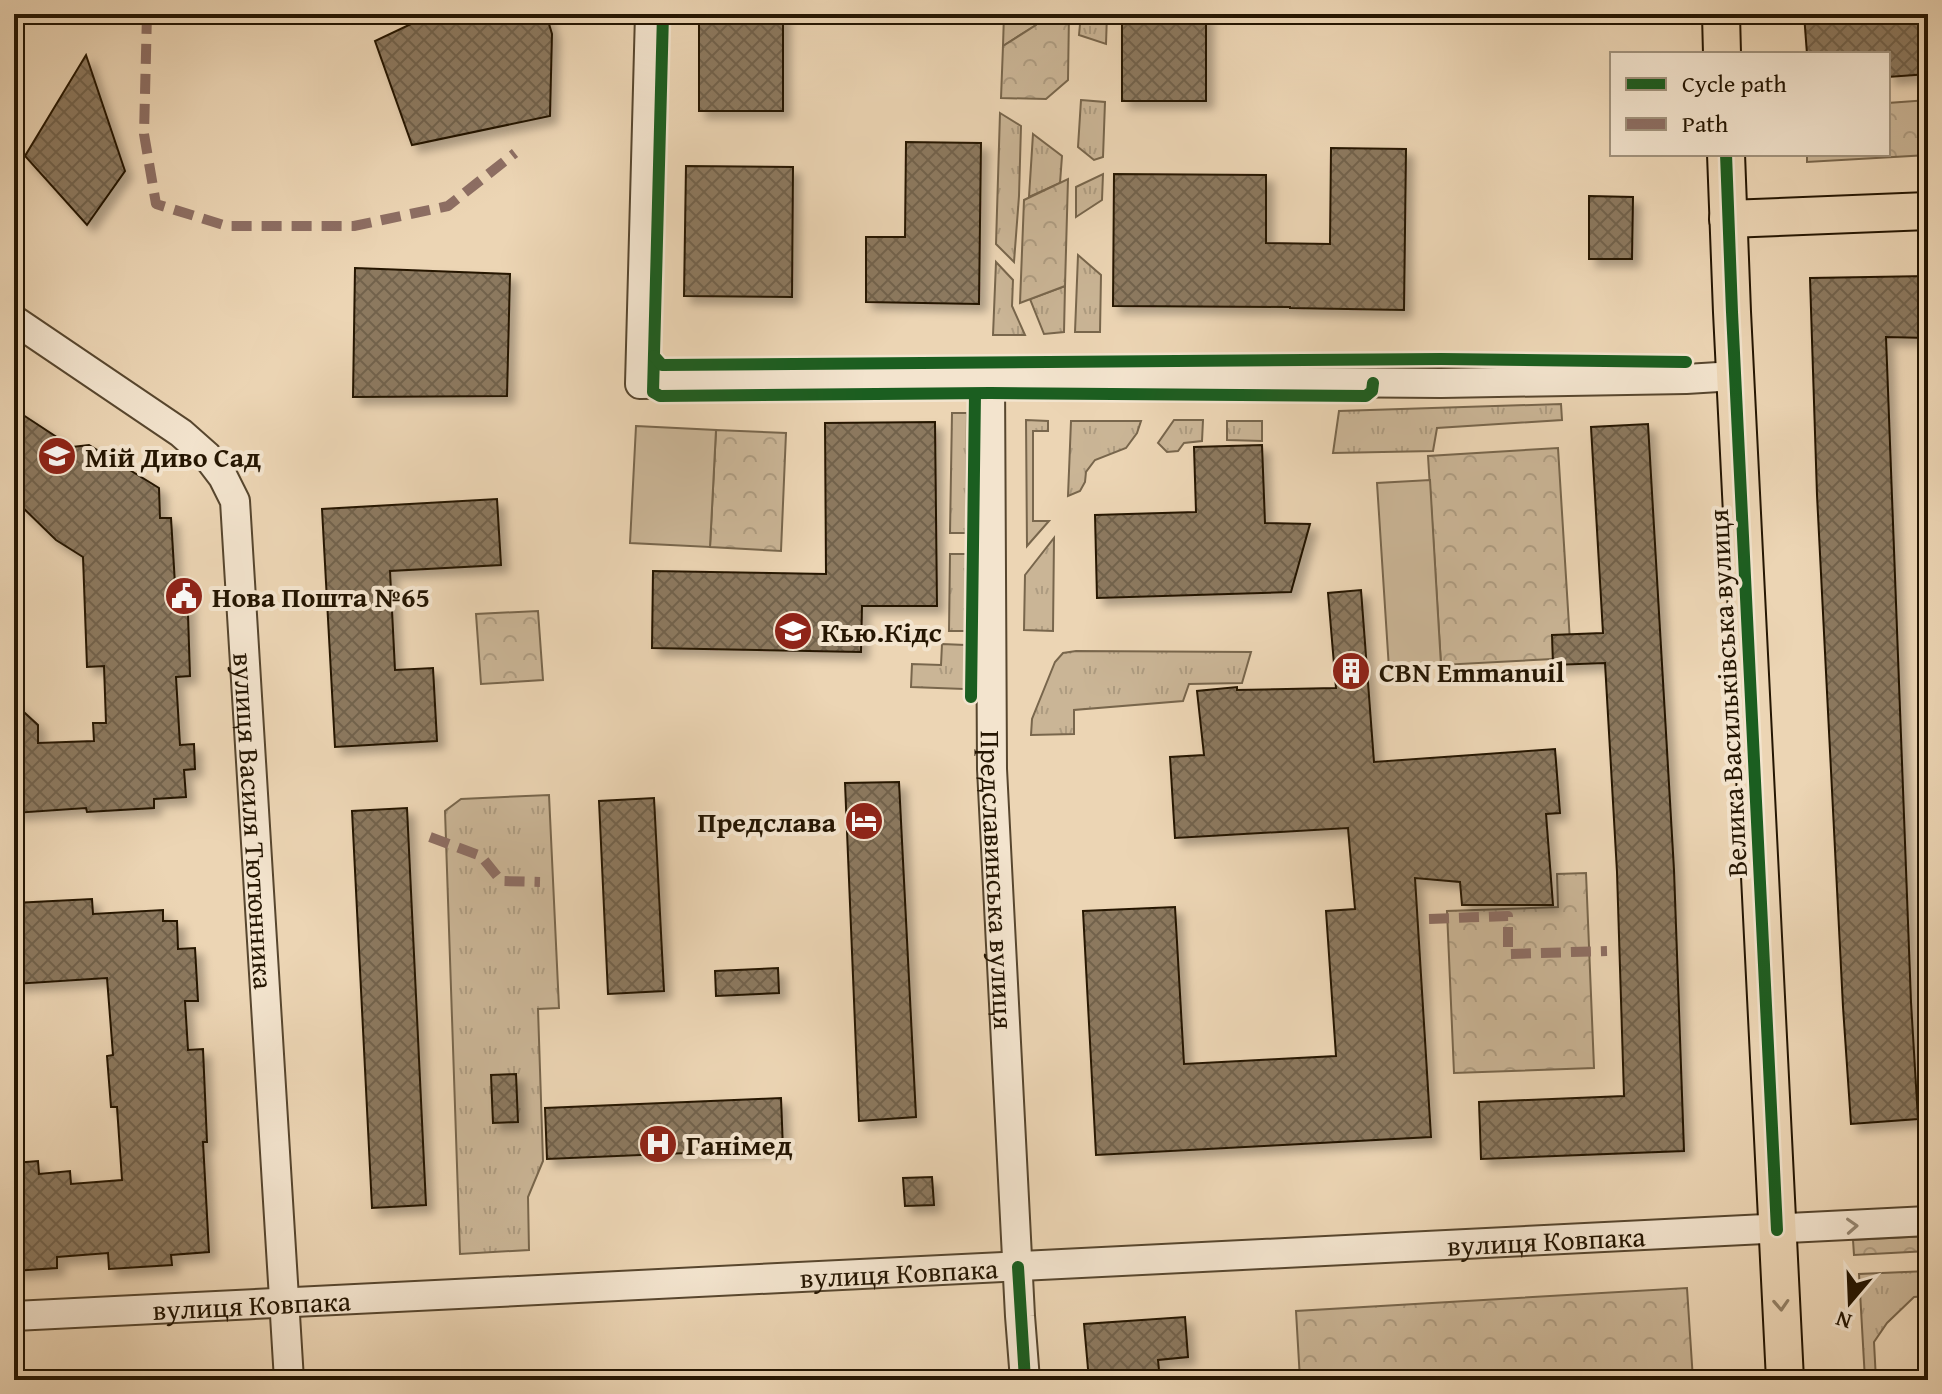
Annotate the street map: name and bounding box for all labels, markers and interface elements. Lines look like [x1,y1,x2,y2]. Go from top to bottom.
legend [1610,52,1890,156]
text: Cycle path [1682,66,1787,101]
text: Path [1682,106,1729,141]
school or university icon: Мiй Диво Сад [36,435,78,477]
place label: Мiй Диво Сад [85,436,261,477]
street label: Велика Васильківська вулиця [1697,508,1757,878]
public building icon: Нова Пошта №65 [163,575,205,617]
place label: Нова Пошта №65 [212,576,430,617]
school or university icon: Кью.Кідс [772,610,814,652]
place label: Кью.Кідс [821,611,942,652]
building icon: CBN Emmanuil [1330,650,1372,692]
street label: вулиця Василя Тютюнника [224,651,285,991]
place label: CBN Emmanuil [1379,651,1565,692]
street label: Предславинська вулиця [971,730,1026,1030]
hotel icon: Предслава [843,800,885,842]
place label: Предслава [698,801,837,842]
hospital icon: Ганімед [637,1123,679,1165]
place label: Ганімед [686,1124,793,1165]
street label: вулиця Ковпака [1446,1215,1647,1265]
one-way arrow [1846,1217,1859,1234]
street label: вулиця Ковпака [799,1247,1000,1297]
north arrow [1810,1262,1890,1342]
street label: вулиця Ковпака [152,1279,353,1330]
one-way arrow [1772,1299,1789,1312]
text: N [1831,1303,1856,1338]

